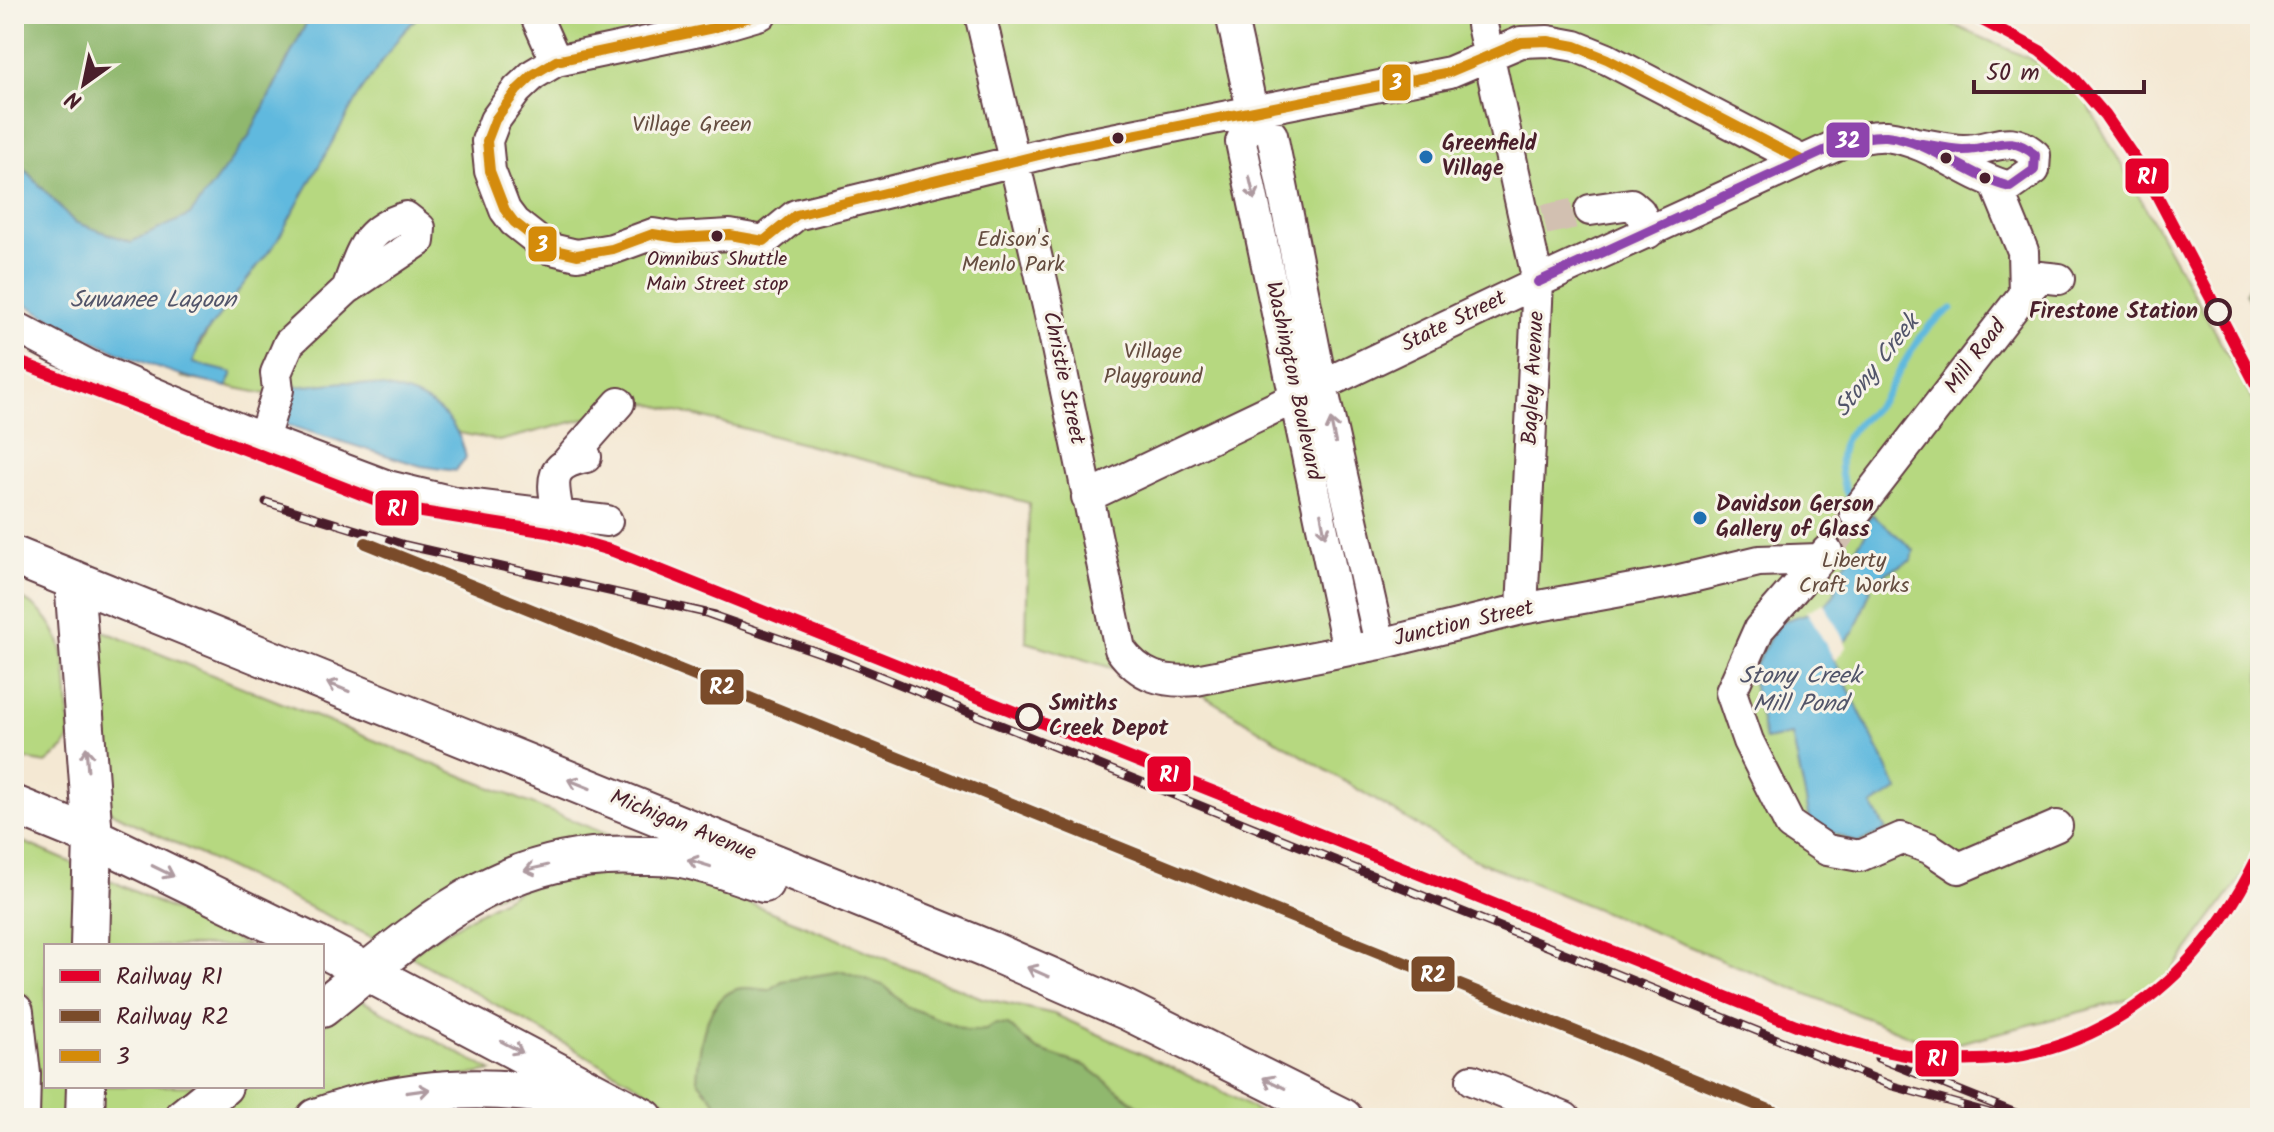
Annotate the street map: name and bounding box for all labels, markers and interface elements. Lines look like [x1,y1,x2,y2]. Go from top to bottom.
north arrow [44,44,124,124]
scale bar [1974,44,2144,94]
text: 50 m [1986,54,2040,93]
line badge: 3 [1381,63,1412,102]
text: 3 [1389,67,1402,102]
text: N [59,80,90,117]
park label: Village Green [632,108,752,143]
line badge: 32 [1825,121,1871,159]
text: 32 [1835,125,1860,160]
place label: Greenfield Village [1442,127,1538,187]
unlabelled marker [1110,130,1126,146]
marker: Greenfield Village [1417,148,1435,166]
unlabelled marker [1938,150,1954,166]
line badge: R1 [2124,157,2170,195]
text: R1 [2137,161,2157,196]
unlabelled marker [1977,170,1993,186]
one-way arrow [1245,175,1260,200]
park label: Edison's Menlo Park [961,223,1065,283]
line badge: 3 [527,225,558,263]
marker: Omnibus Shuttle Main Street stop [709,228,725,244]
text: 3 [535,229,548,264]
place label: Omnibus Shuttle Main Street stop [646,244,789,301]
street label: Washington Boulevard [1255,278,1331,485]
water label: Suwanee Lagoon [70,281,238,320]
street label: State Street [1395,281,1513,363]
place label: Firestone Station [2029,295,2198,330]
marker: Firestone Station [2205,299,2231,325]
water label: Stony Creek [1824,303,1932,426]
street label: Christie Street [1032,308,1094,448]
street label: Bagley Avenue [1513,310,1555,446]
street label: Mill Road [1936,311,2017,402]
park label: Village Playground [1104,335,1203,395]
one-way arrow [1325,419,1340,444]
place label: Davidson Gerson Gallery of Glass [1716,488,1874,548]
line badge: R1 [374,489,420,527]
text: R1 [387,493,407,528]
marker: Davidson Gerson Gallery of Glass [1691,509,1709,527]
one-way arrow [1316,511,1331,537]
park label: Liberty Craft Works [1799,544,1910,604]
street label: Junction Street [1391,591,1538,657]
water label: Stony Creek Mill Pond [1739,657,1865,724]
line badge: R2 [699,668,745,706]
text: R2 [709,671,735,706]
one-way arrow [326,679,351,693]
place label: Smiths Creek Depot [1049,687,1170,747]
marker: Smiths Creek Depot [1016,704,1042,730]
one-way arrow [79,747,94,773]
line badge: R1 [1146,755,1192,793]
text: R1 [1159,759,1179,794]
one-way arrow [567,776,592,791]
street label: Michigan Avenue [604,781,762,871]
one-way arrow [687,855,713,870]
one-way arrow [524,861,549,876]
one-way arrow [151,864,175,879]
legend [44,944,324,1088]
line badge: R2 [1410,955,1456,993]
text: Railway R1 [116,958,223,997]
text: R2 [1420,959,1446,994]
one-way arrow [1027,963,1051,978]
text: Railway R2 [116,998,229,1037]
text: 3 [116,1038,130,1077]
one-way arrow [499,1039,523,1055]
line badge: R1 [1914,1039,1960,1078]
text: R1 [1927,1043,1947,1078]
one-way arrow [1262,1074,1286,1090]
one-way arrow [405,1083,430,1098]

